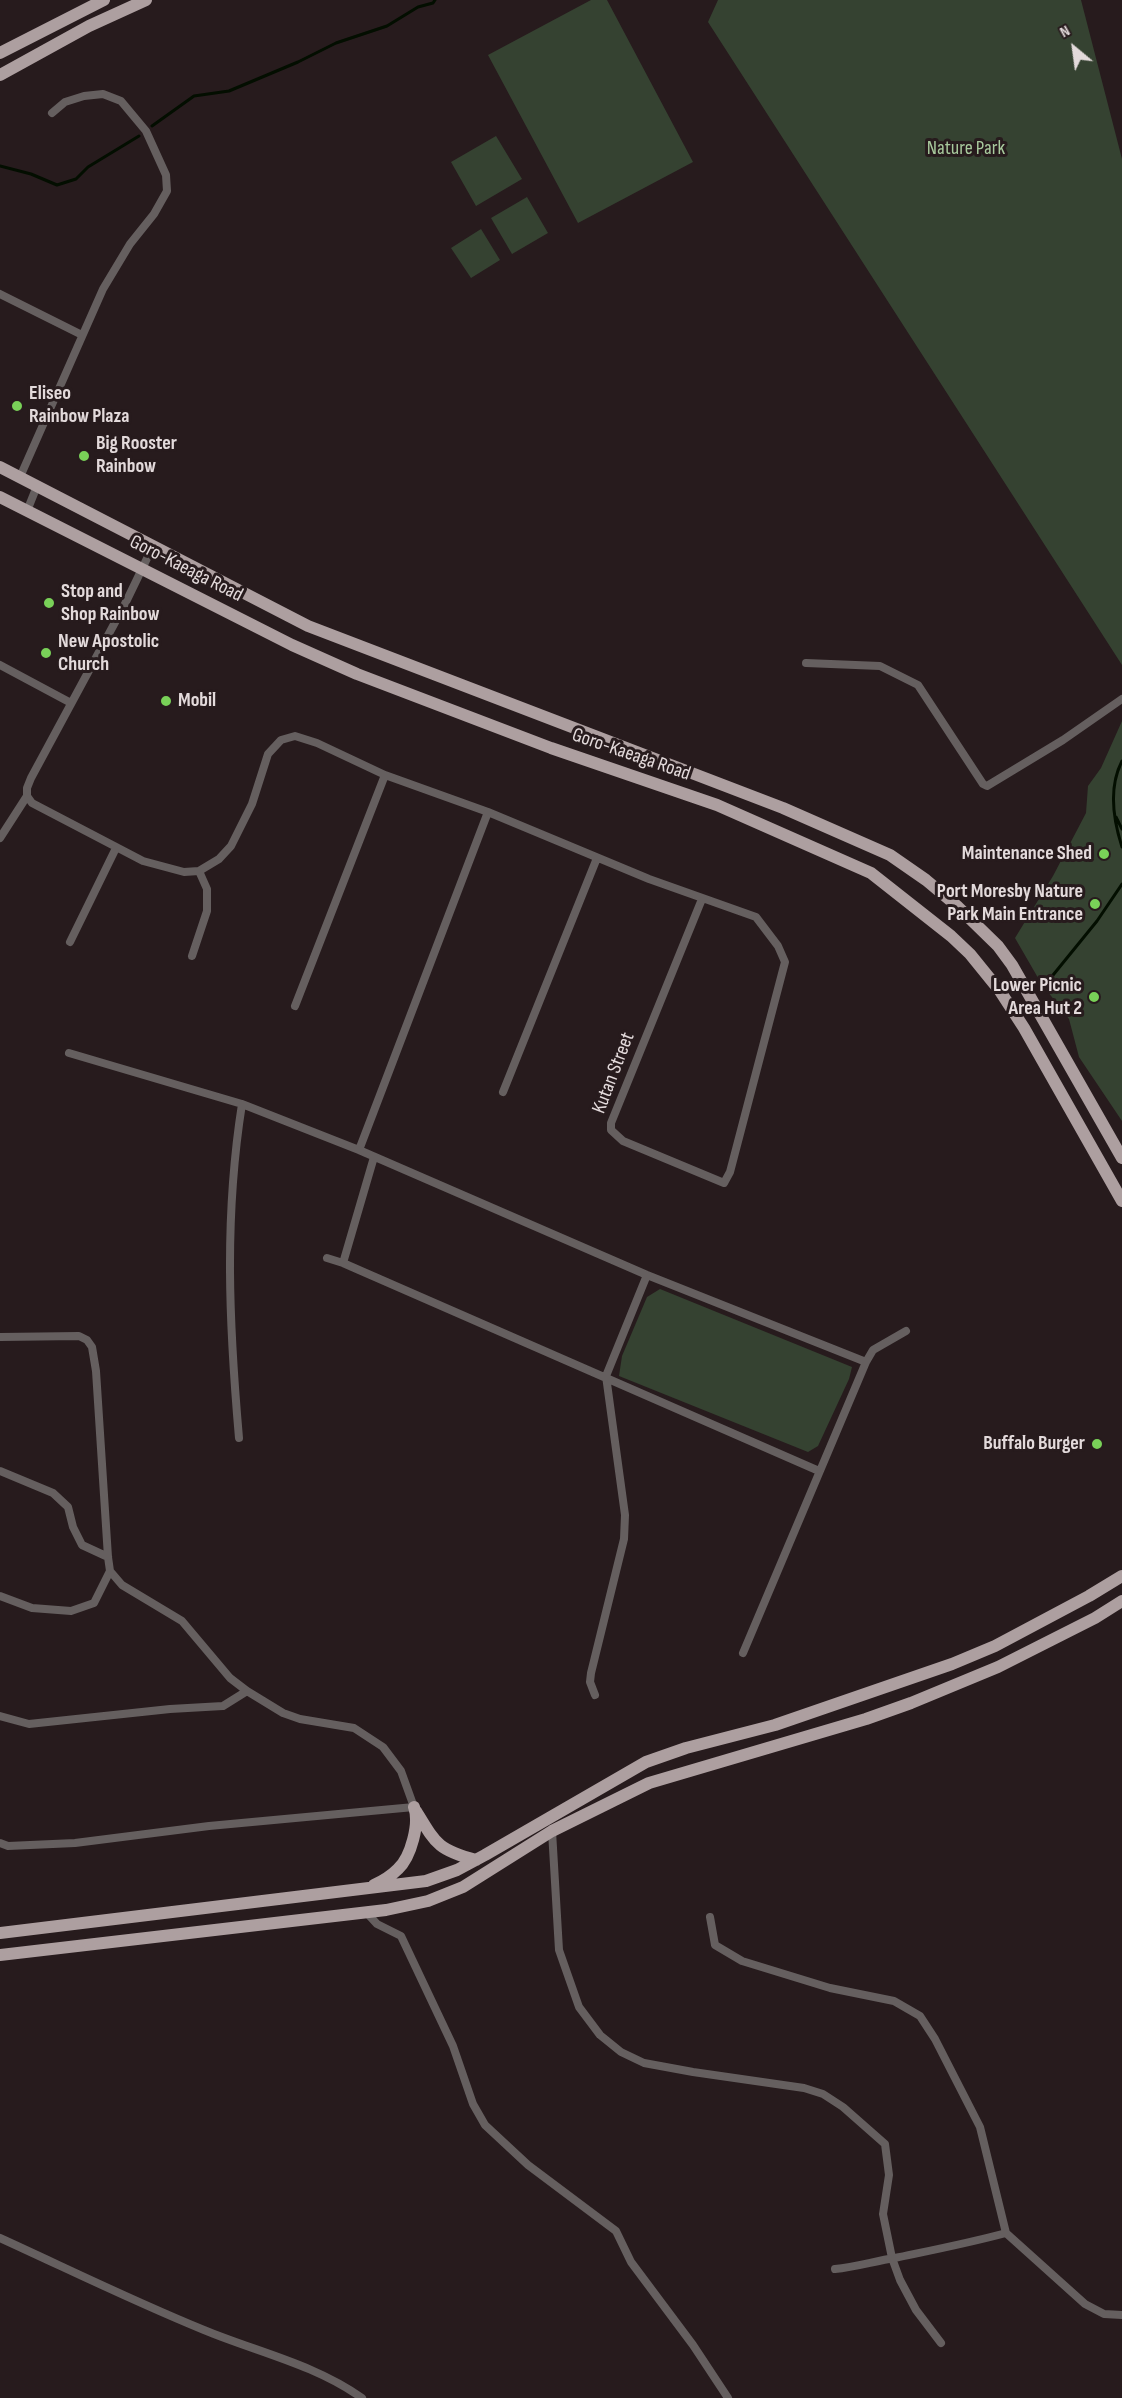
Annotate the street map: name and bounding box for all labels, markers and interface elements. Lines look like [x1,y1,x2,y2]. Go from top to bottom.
north arrow [1044,18,1104,78]
text: N [1057,21,1073,42]
park label: Nature Park [927,137,1005,161]
place label: Eliseo Rainbow Plaza [29,382,129,429]
marker: Eliseo Rainbow Plaza [10,399,24,413]
place label: Big Rooster Rainbow [96,432,177,479]
marker: Big Rooster Rainbow [77,449,91,463]
street label: Goro-Kaeaga Road [125,530,247,608]
place label: Stop and Shop Rainbow [61,580,160,627]
marker: Stop and Shop Rainbow [42,596,56,610]
place label: New Apostolic Church [58,630,159,677]
marker: New Apostolic Church [39,646,53,660]
place label: Mobil [178,689,216,713]
marker: Mobil [159,694,173,708]
street label: Goro-Kaeaga Road [569,724,693,786]
place label: Maintenance Shed [962,842,1092,866]
marker: Maintenance Shed [1097,847,1111,861]
place label: Port Moresby Nature Park Main Entrance [937,880,1083,927]
marker: Port Moresby Nature Park Main Entrance [1088,897,1102,911]
place label: Lower Picnic Area Hut 2 [993,974,1082,1021]
marker: Lower Picnic Area Hut 2 [1087,990,1101,1004]
street label: Kutan Street [588,1029,640,1117]
place label: Buffalo Burger [983,1432,1085,1456]
marker: Buffalo Burger [1090,1437,1104,1451]

